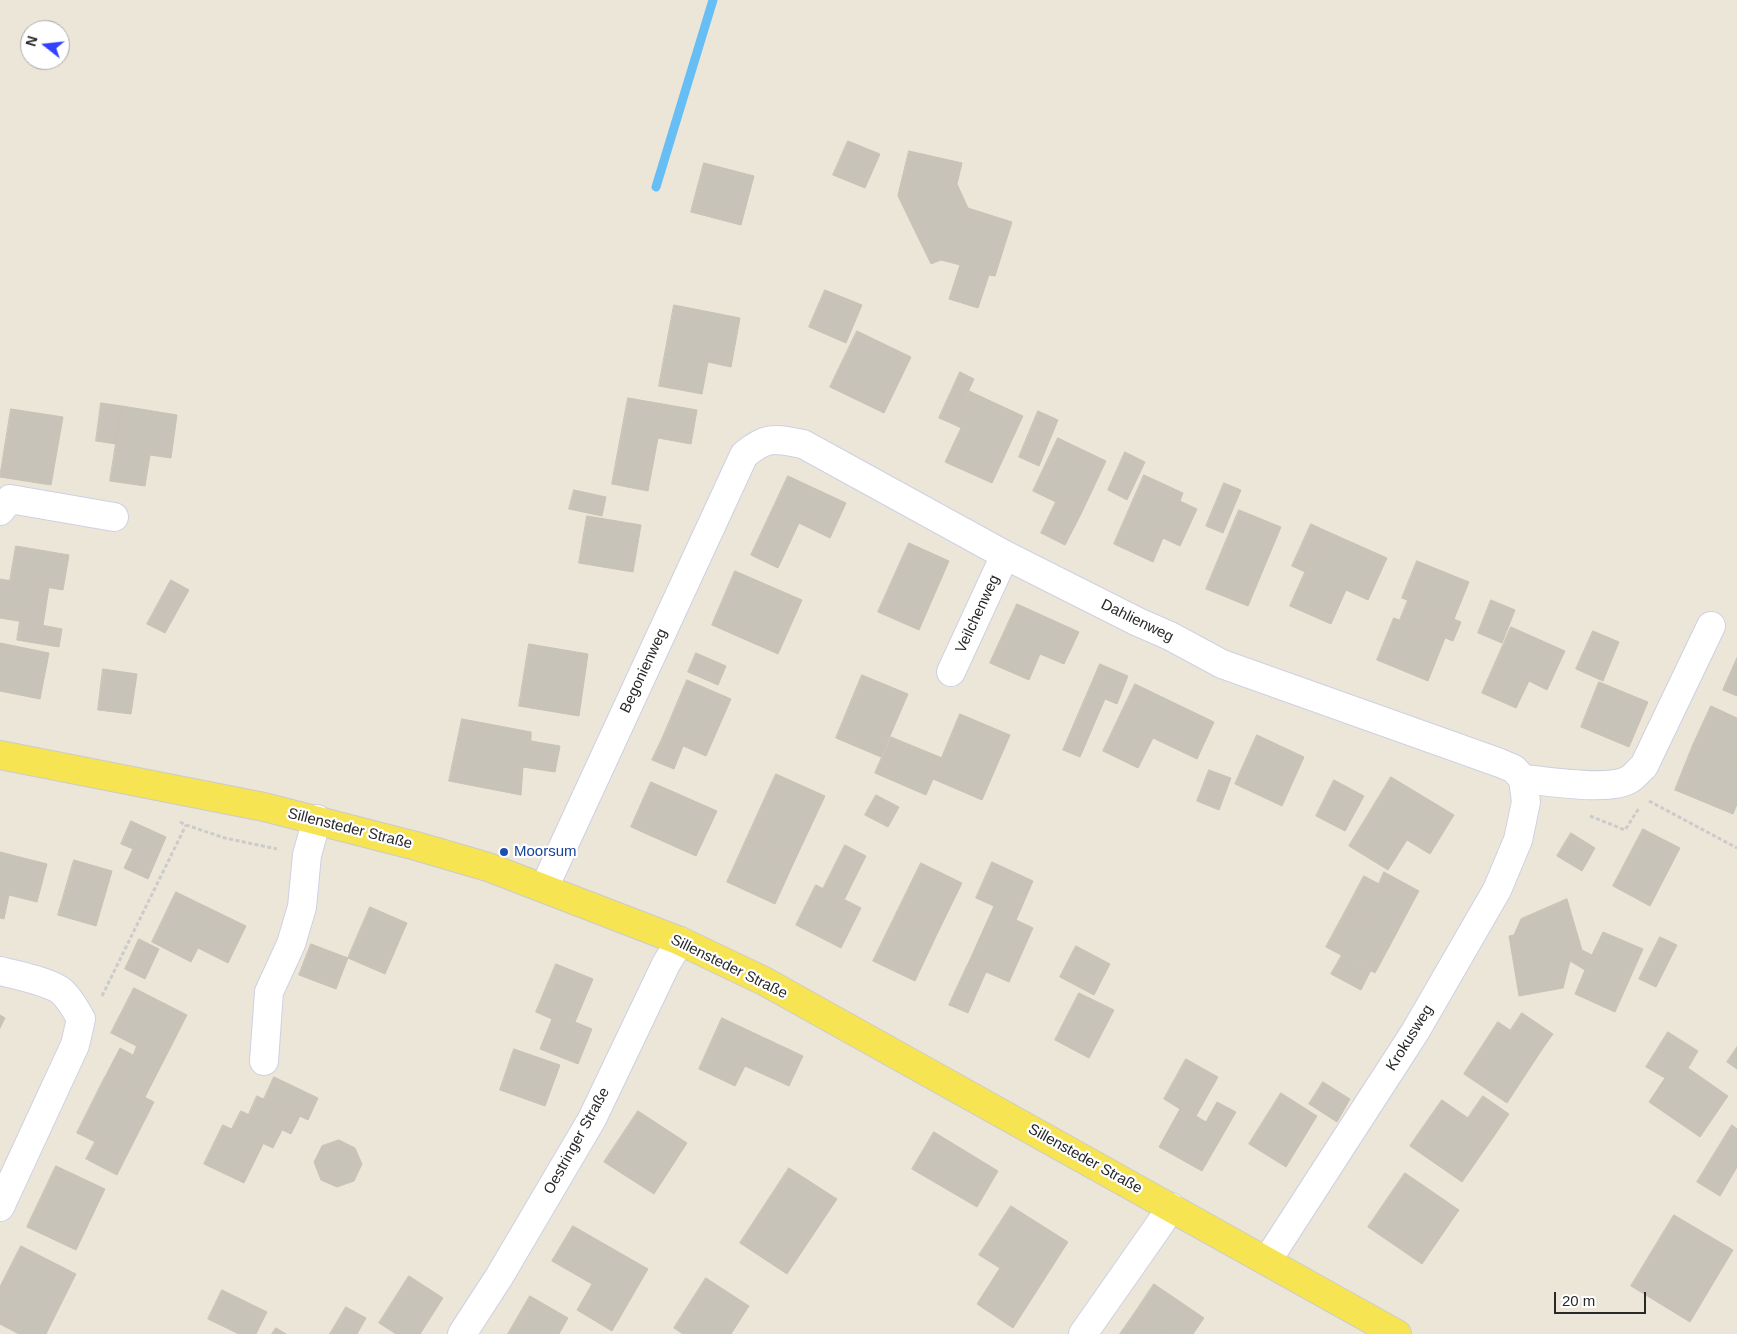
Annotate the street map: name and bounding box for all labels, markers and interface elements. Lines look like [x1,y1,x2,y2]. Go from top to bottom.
north arrow [20,20,70,70]
text: N [22,34,41,48]
street label: Veilchenweg [952,572,1004,656]
street label: Dahlienweg [1098,596,1176,646]
street label: Begonienweg [617,626,671,716]
street label: Sillensteder Straße [286,805,414,853]
place label: Moorsum [514,843,577,861]
marker: Moorsum [498,846,510,858]
street label: Sillensteder Straße [668,931,790,1003]
street label: Krokusweg [1383,1002,1437,1074]
street label: Oestringer Straße [540,1085,614,1197]
street label: Sillensteder Straße [1025,1120,1145,1198]
scale bar [1557,1282,1650,1314]
text: 20 m [1562,1292,1595,1309]

